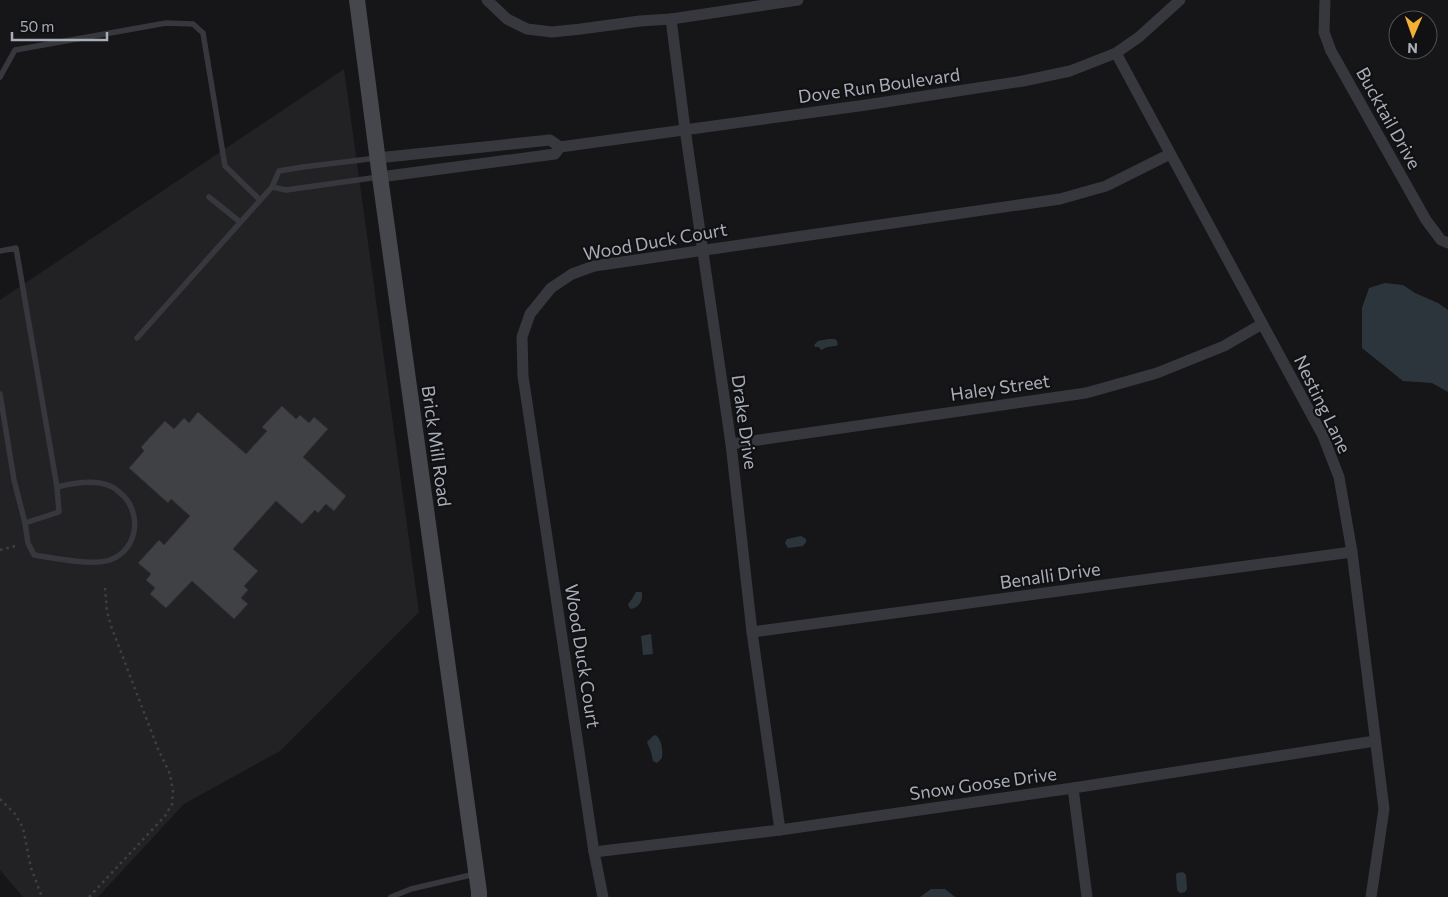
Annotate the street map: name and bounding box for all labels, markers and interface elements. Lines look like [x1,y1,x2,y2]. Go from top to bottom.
scale bar [12,10,108,42]
north arrow [1388,10,1438,60]
text: 50 m [20,17,54,35]
text: N [1407,40,1418,57]
street label: Dove Run Boulevard [797,63,961,107]
street label: Bucktail Drive [1352,63,1426,173]
street label: Wood Duck Court [581,218,729,264]
street label: Nesting Lane [1290,351,1356,457]
street label: Haley Street [949,369,1051,405]
street label: Drake Drive [727,373,763,471]
street label: Brick Mill Road [418,384,456,508]
street label: Benalli Drive [998,557,1102,593]
street label: Wood Duck Court [561,582,605,730]
street label: Snow Goose Drive [908,762,1058,804]

